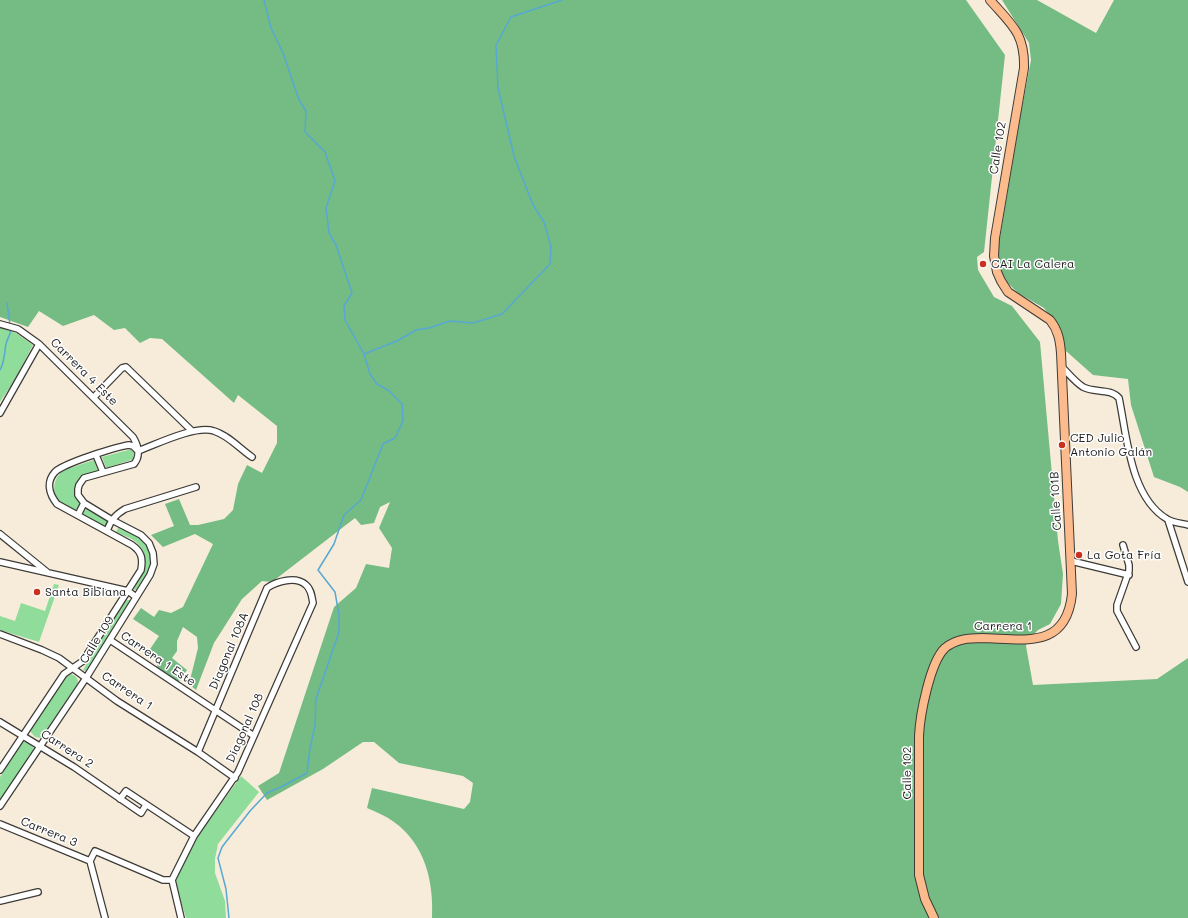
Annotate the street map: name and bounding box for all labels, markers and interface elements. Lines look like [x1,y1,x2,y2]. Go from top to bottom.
street label: Calle 102 [987,121,1009,175]
place label: CAI La Calera [991,257,1075,271]
marker: CAI La Calera [978,259,988,269]
street label: Carrera 4 Este [47,335,121,409]
place label: CED Julio Antonio Galán [1070,431,1152,459]
marker: CED Julio Antonio Galán [1057,440,1067,450]
street label: Calle 101B [1047,471,1065,531]
place label: La Gota Fría [1087,548,1161,562]
marker: La Gota Fría [1074,550,1084,560]
place label: Santa Bibiana [45,585,127,599]
marker: Santa Bibiana [32,587,42,597]
street label: Diagonal 108A [206,610,252,692]
street label: Calle 109 [77,614,117,666]
street label: Carrera 1 [974,619,1032,633]
street label: Carrera 1 Este [118,629,198,689]
street label: Carrera 1 [99,669,155,713]
street label: Diagonal 108 [223,691,267,765]
street label: Carrera 2 [38,727,96,771]
street label: Calle 102 [900,747,914,799]
street label: Carrera 3 [19,814,79,850]

